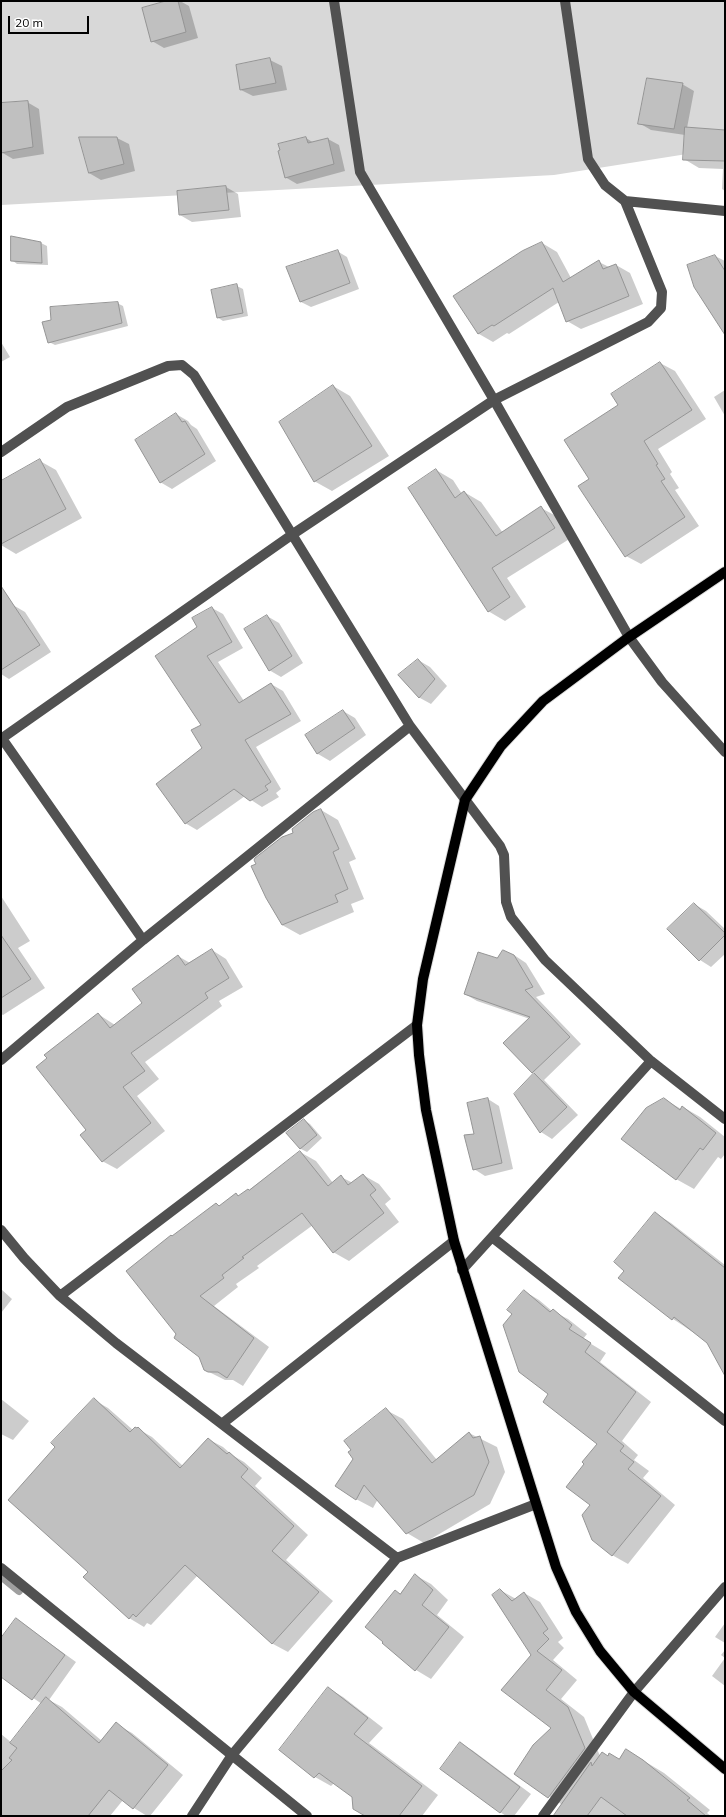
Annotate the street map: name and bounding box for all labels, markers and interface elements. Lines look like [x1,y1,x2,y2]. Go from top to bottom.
scale bar [10,8,91,34]
text: 20 m [15,15,43,30]

